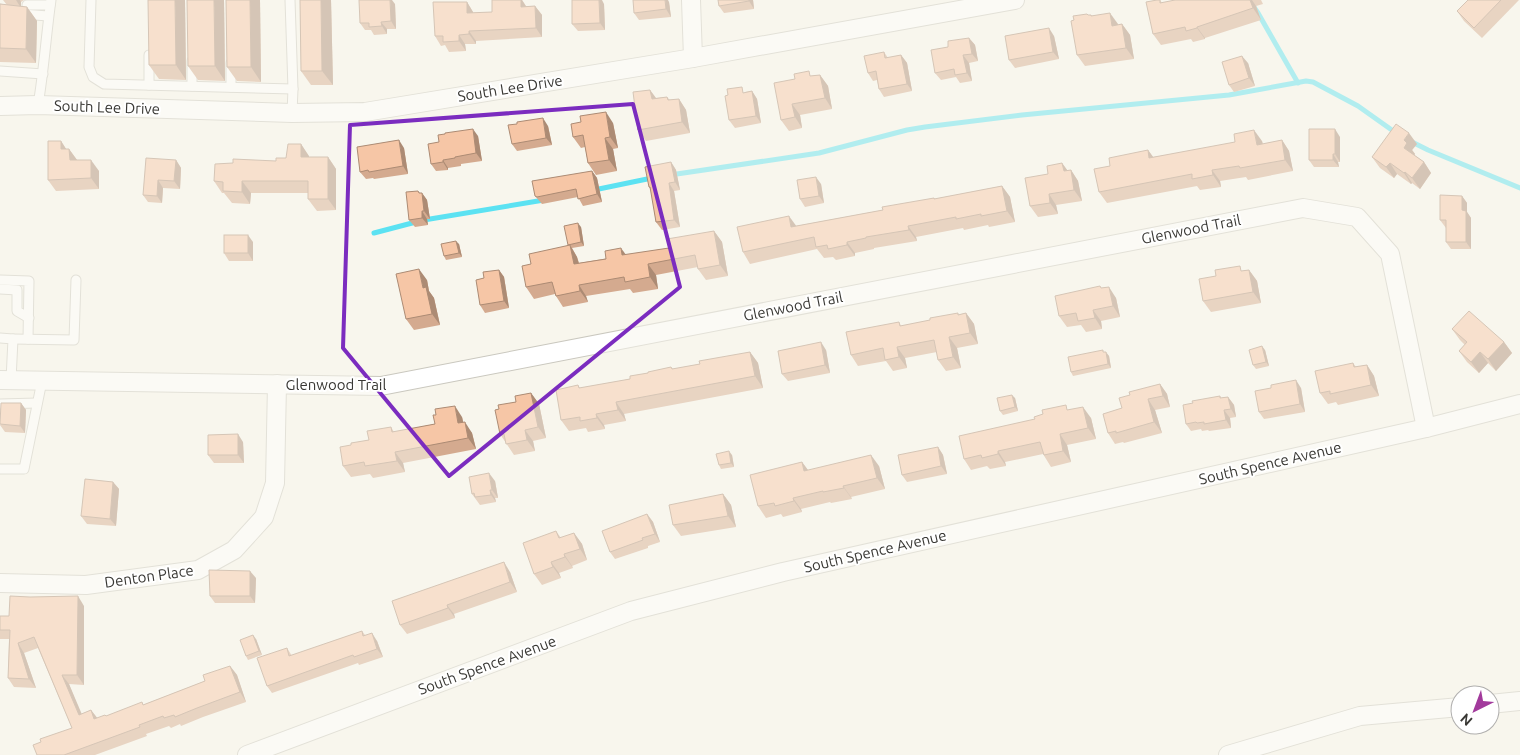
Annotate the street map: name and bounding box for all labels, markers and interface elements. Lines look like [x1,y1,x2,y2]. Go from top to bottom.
street label: South Lee Drive [456,71,564,105]
street label: South Lee Drive [54,97,160,117]
street label: Glenwood Trail [1140,211,1242,247]
street label: Glenwood Trail [742,288,844,324]
street label: Glenwood Trail [286,376,387,393]
street label: South Spence Avenue [1197,438,1343,488]
street label: South Spence Avenue [802,526,948,576]
street label: Denton Place [103,561,195,591]
street label: South Spence Avenue [416,632,558,698]
north arrow [1450,685,1500,735]
text: N [1457,710,1476,729]

